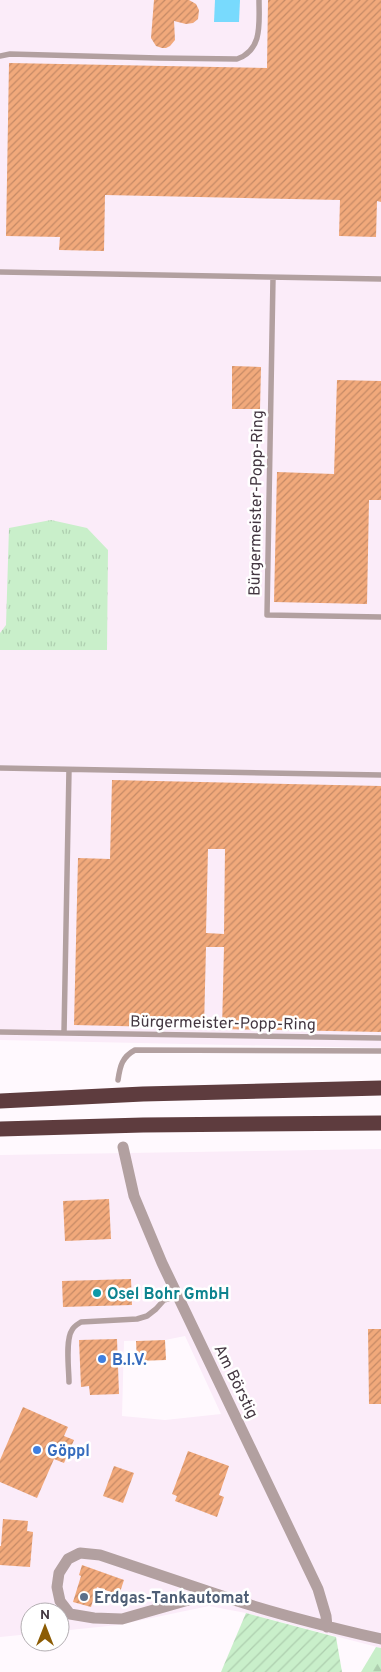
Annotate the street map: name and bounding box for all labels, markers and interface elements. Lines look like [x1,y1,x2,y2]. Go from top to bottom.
street label: Bürgermeister-Popp-Ring [245,410,269,596]
street label: Bürgermeister-Popp-Ring [130,1012,316,1036]
place label: Osel Bohr GmbH [107,1285,230,1305]
marker: Osel Bohr GmbH [91,1287,103,1299]
street label: Am Börstig [209,1342,262,1422]
place label: B.I.V. [112,1351,147,1371]
marker: B.I.V. [96,1353,108,1365]
place label: Göppl [47,1442,90,1462]
marker: Göppl [31,1444,43,1456]
place label: Erdgas-Tankautomat [94,1589,250,1609]
marker: Erdgas-Tankautomat [78,1591,90,1603]
north arrow [20,1602,70,1652]
text: N [40,1607,50,1624]

